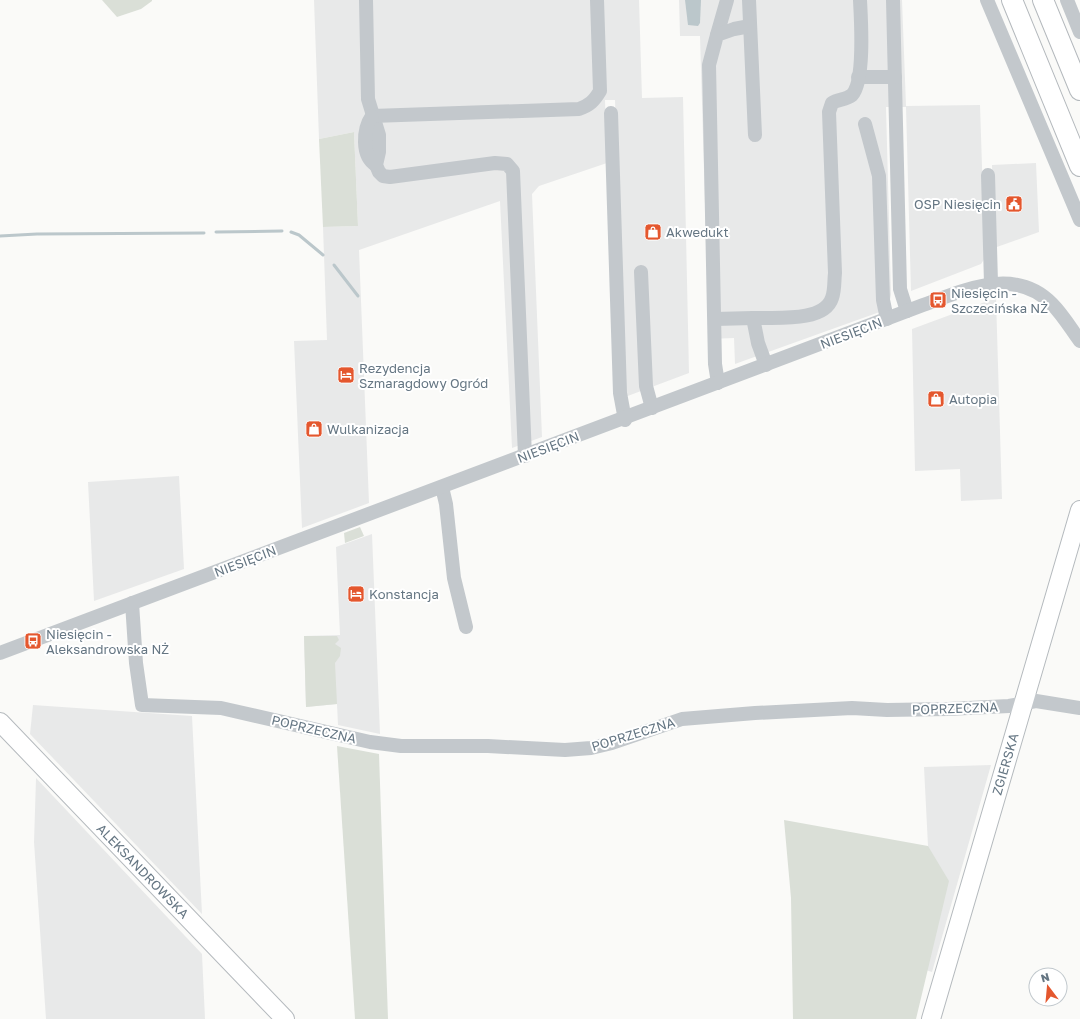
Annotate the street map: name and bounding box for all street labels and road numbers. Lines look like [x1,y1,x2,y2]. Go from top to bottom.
street label: NIESIĘCIN [818,314,884,352]
street label: NIESIĘCIN [515,428,581,466]
street label: NIESIĘCIN [212,542,278,580]
street label: POPRZECZNA [912,698,999,718]
street label: POPRZECZNA [270,712,358,747]
street label: POPRZECZNA [589,714,677,754]
street label: ZGIERSKA [988,731,1022,797]
street label: ALEKSANDROWSKA [94,820,193,922]

